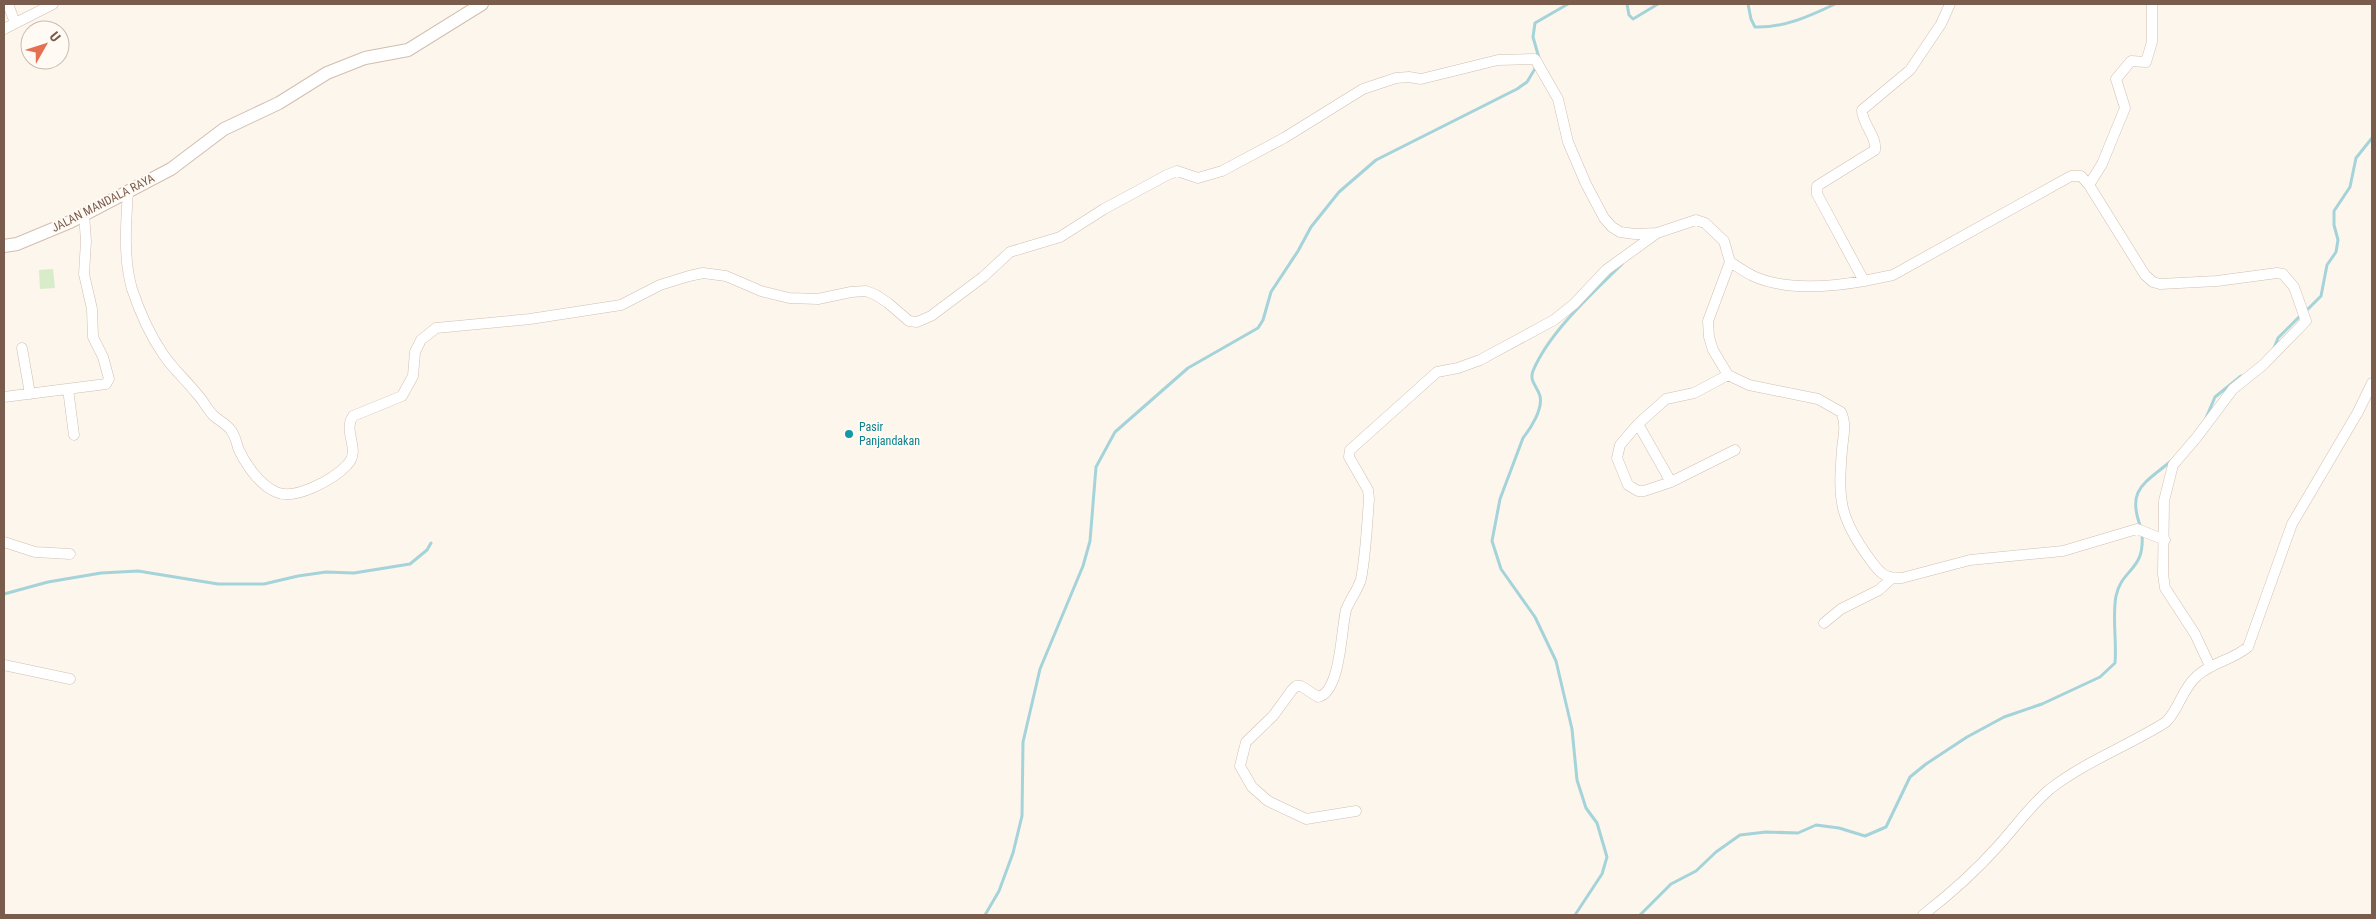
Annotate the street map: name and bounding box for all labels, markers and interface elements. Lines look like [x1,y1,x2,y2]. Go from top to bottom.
north arrow [20,20,70,70]
text: U [46,29,64,45]
street label: JALAN MANDALA RAYA [49,171,157,235]
place label: Pasir Panjandakan [859,420,920,448]
marker: Pasir Panjandakan [843,428,855,440]

